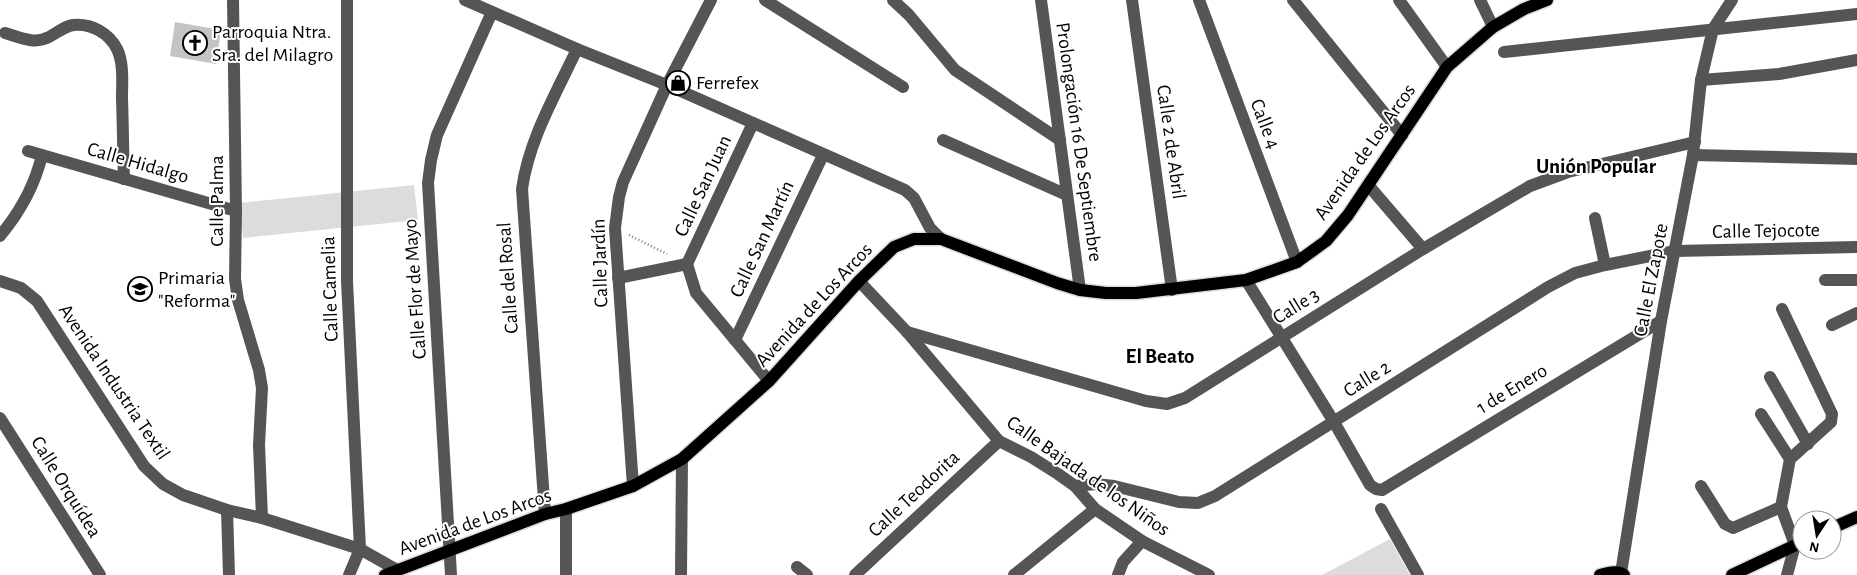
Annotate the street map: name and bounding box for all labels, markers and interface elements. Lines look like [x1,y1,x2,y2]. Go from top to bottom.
street label: Prolongación 16 De Septiembre [1052,21,1106,263]
place label: Parroquia Ntra. Sra. del Milagro [212,22,333,65]
church icon: Parroquia Ntra. Sra. del Milagro [182,30,208,56]
shop icon: Ferrefex [665,70,691,96]
place label: Ferrefex [696,73,759,93]
street label: Avenida de Los Arcos [1311,80,1419,224]
street label: Calle 2 de Abril [1153,84,1189,200]
street label: Calle 4 [1246,96,1284,152]
street label: Calle San Juan [671,132,735,240]
street label: Calle Hidalgo [85,139,191,187]
street label: Calle Palma [207,155,227,247]
district label: Unión Popular [1536,156,1657,177]
street label: Calle San Martín [726,178,798,300]
street label: Calle Flor de Mayo [400,218,430,360]
street label: Calle Jardín [588,218,612,308]
street label: Calle Tejocote [1712,220,1820,242]
street label: Calle del Rosal [494,222,522,334]
street label: Calle El Zapote [1630,222,1672,338]
street label: Calle Camelia [318,236,342,342]
street label: Avenida de Los Arcos [752,239,876,371]
place label: Primaria "Reforma" [158,268,235,311]
school or university icon: Primaria "Reforma" [127,276,153,302]
street label: Calle 3 [1269,284,1323,328]
street label: Avenida Industria Textil [55,301,173,463]
district label: El Beato [1126,346,1194,367]
street label: Calle 2 [1340,357,1394,401]
street label: 1 de Enero [1473,360,1551,418]
street label: Calle Bajada de los Niños [1003,412,1173,540]
street label: Calle Orquídea [27,433,105,541]
street label: Calle Teodorita [865,447,963,541]
street label: Avenida de Los Arcos [396,485,554,559]
north arrow [1792,510,1842,560]
text: N [1808,539,1821,555]

